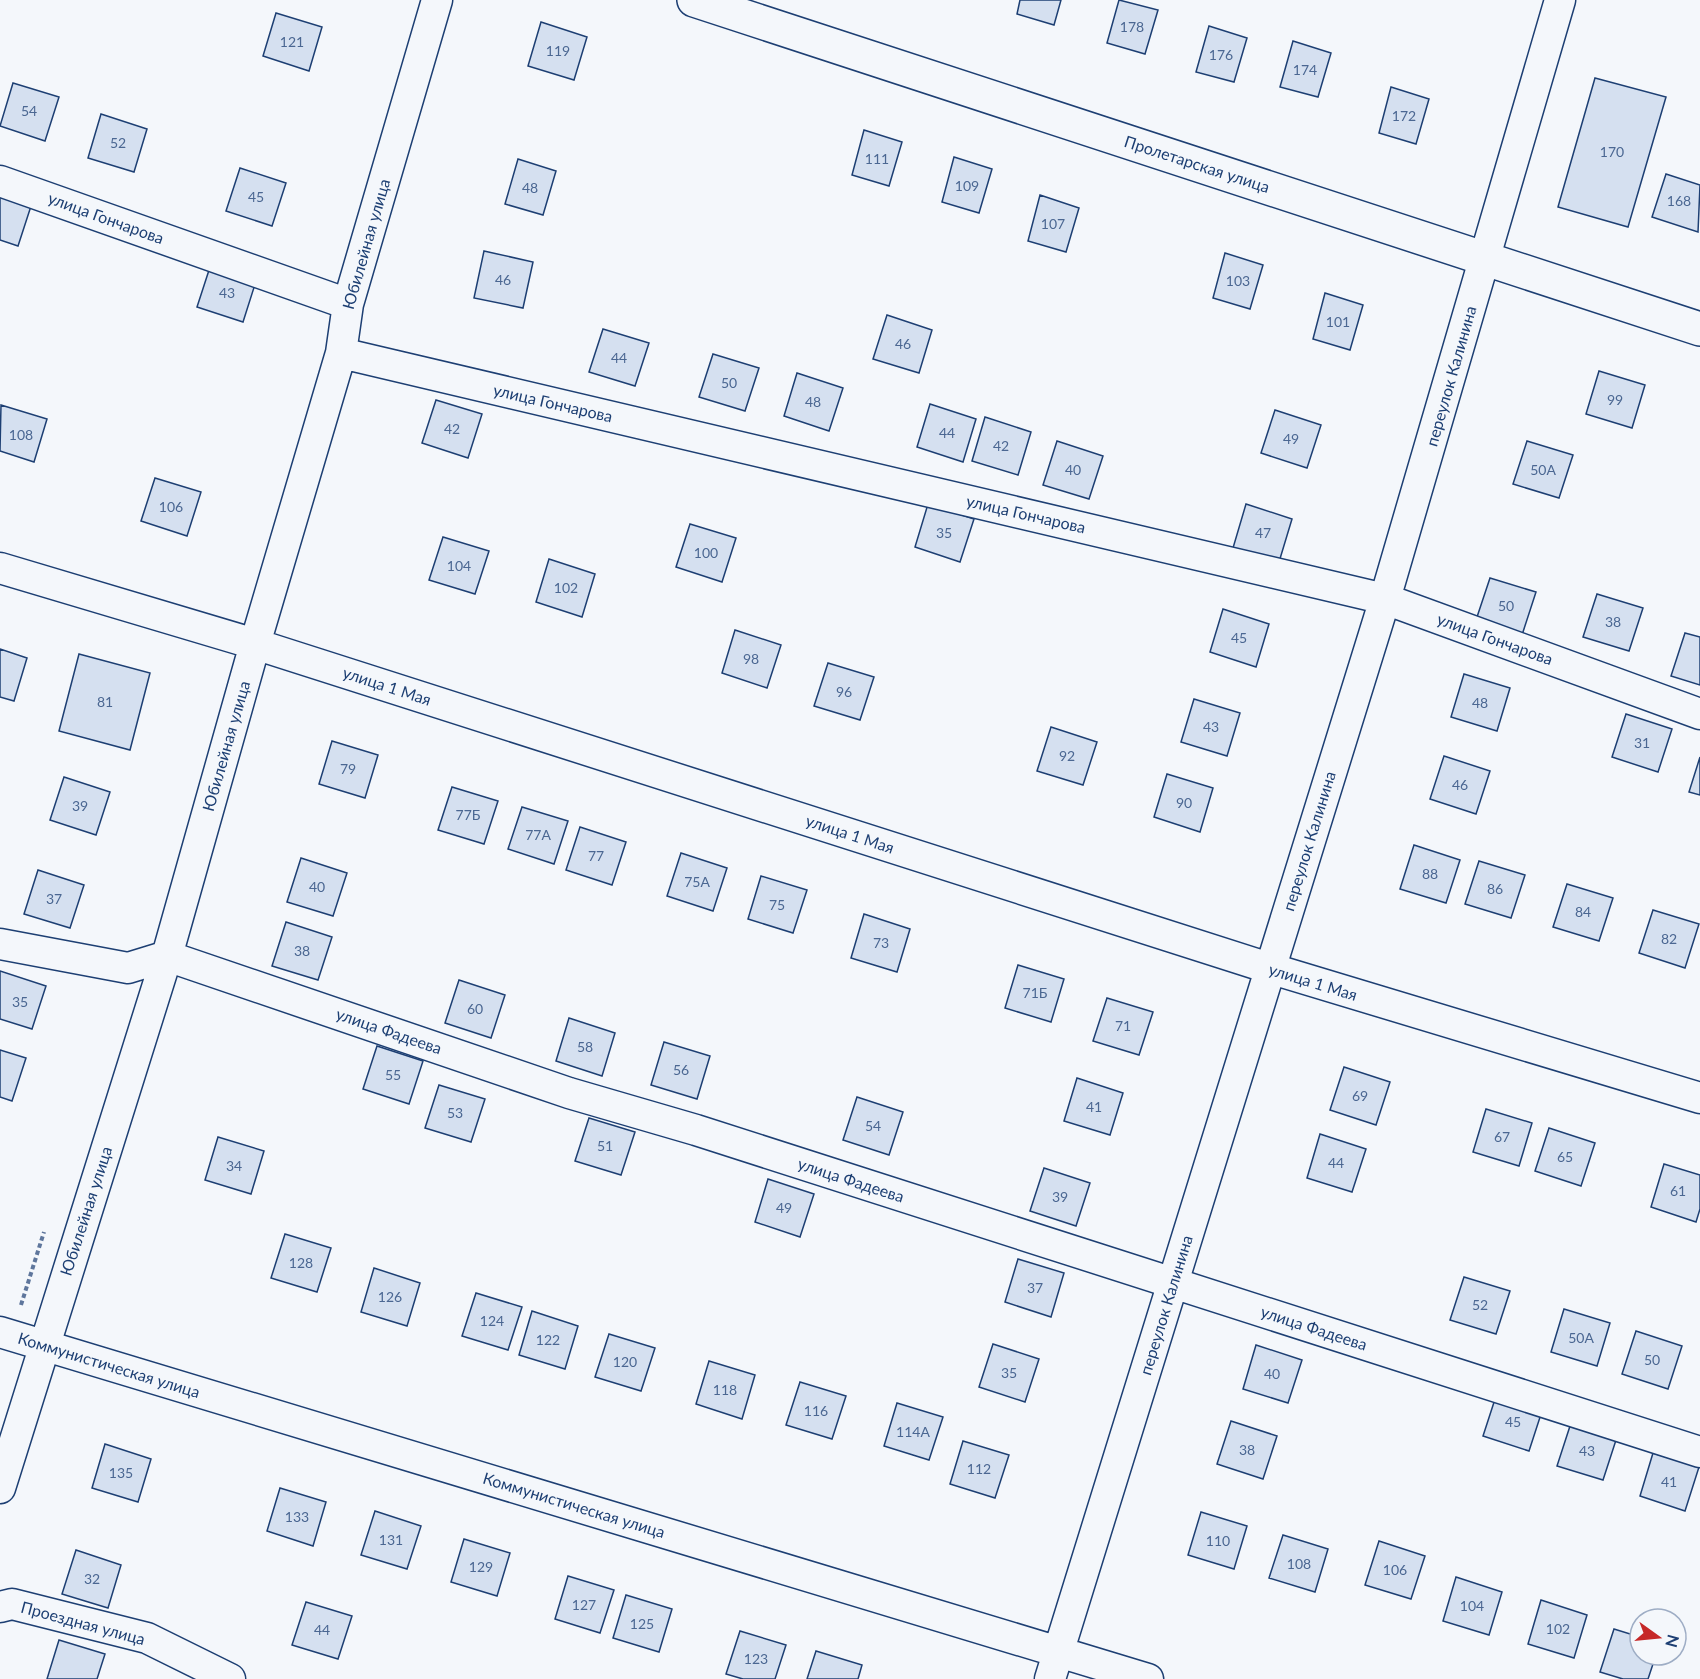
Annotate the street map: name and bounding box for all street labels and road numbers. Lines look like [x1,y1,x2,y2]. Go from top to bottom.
street label: Пролетарская улица [1122,131,1272,196]
street label: Юбилейная улица [338,176,393,311]
street label: улица Гончарова [46,188,167,247]
street label: переулок Калинина [1421,303,1480,448]
street label: улица Гончарова [492,380,615,425]
street label: улица Гончарова [965,491,1088,536]
street label: улица Гончарова [1435,609,1556,668]
street label: улица 1 Мая [341,662,434,709]
street label: Юбилейная улица [198,678,253,813]
street label: переулок Калинина [1278,769,1339,913]
street label: улица 1 Мая [804,810,897,857]
street label: улица 1 Мая [1267,959,1360,1004]
street label: улица Фадеева [334,1004,445,1058]
street label: Юбилейная улица [56,1144,115,1278]
street label: улица Фадеева [796,1153,907,1206]
street label: переулок Калинина [1135,1233,1196,1377]
street label: улица Фадеева [1259,1301,1370,1354]
street label: Коммунистическая улица [16,1328,202,1401]
street label: Коммунистическая улица [481,1468,667,1541]
street label: Проездная улица [19,1597,147,1648]

